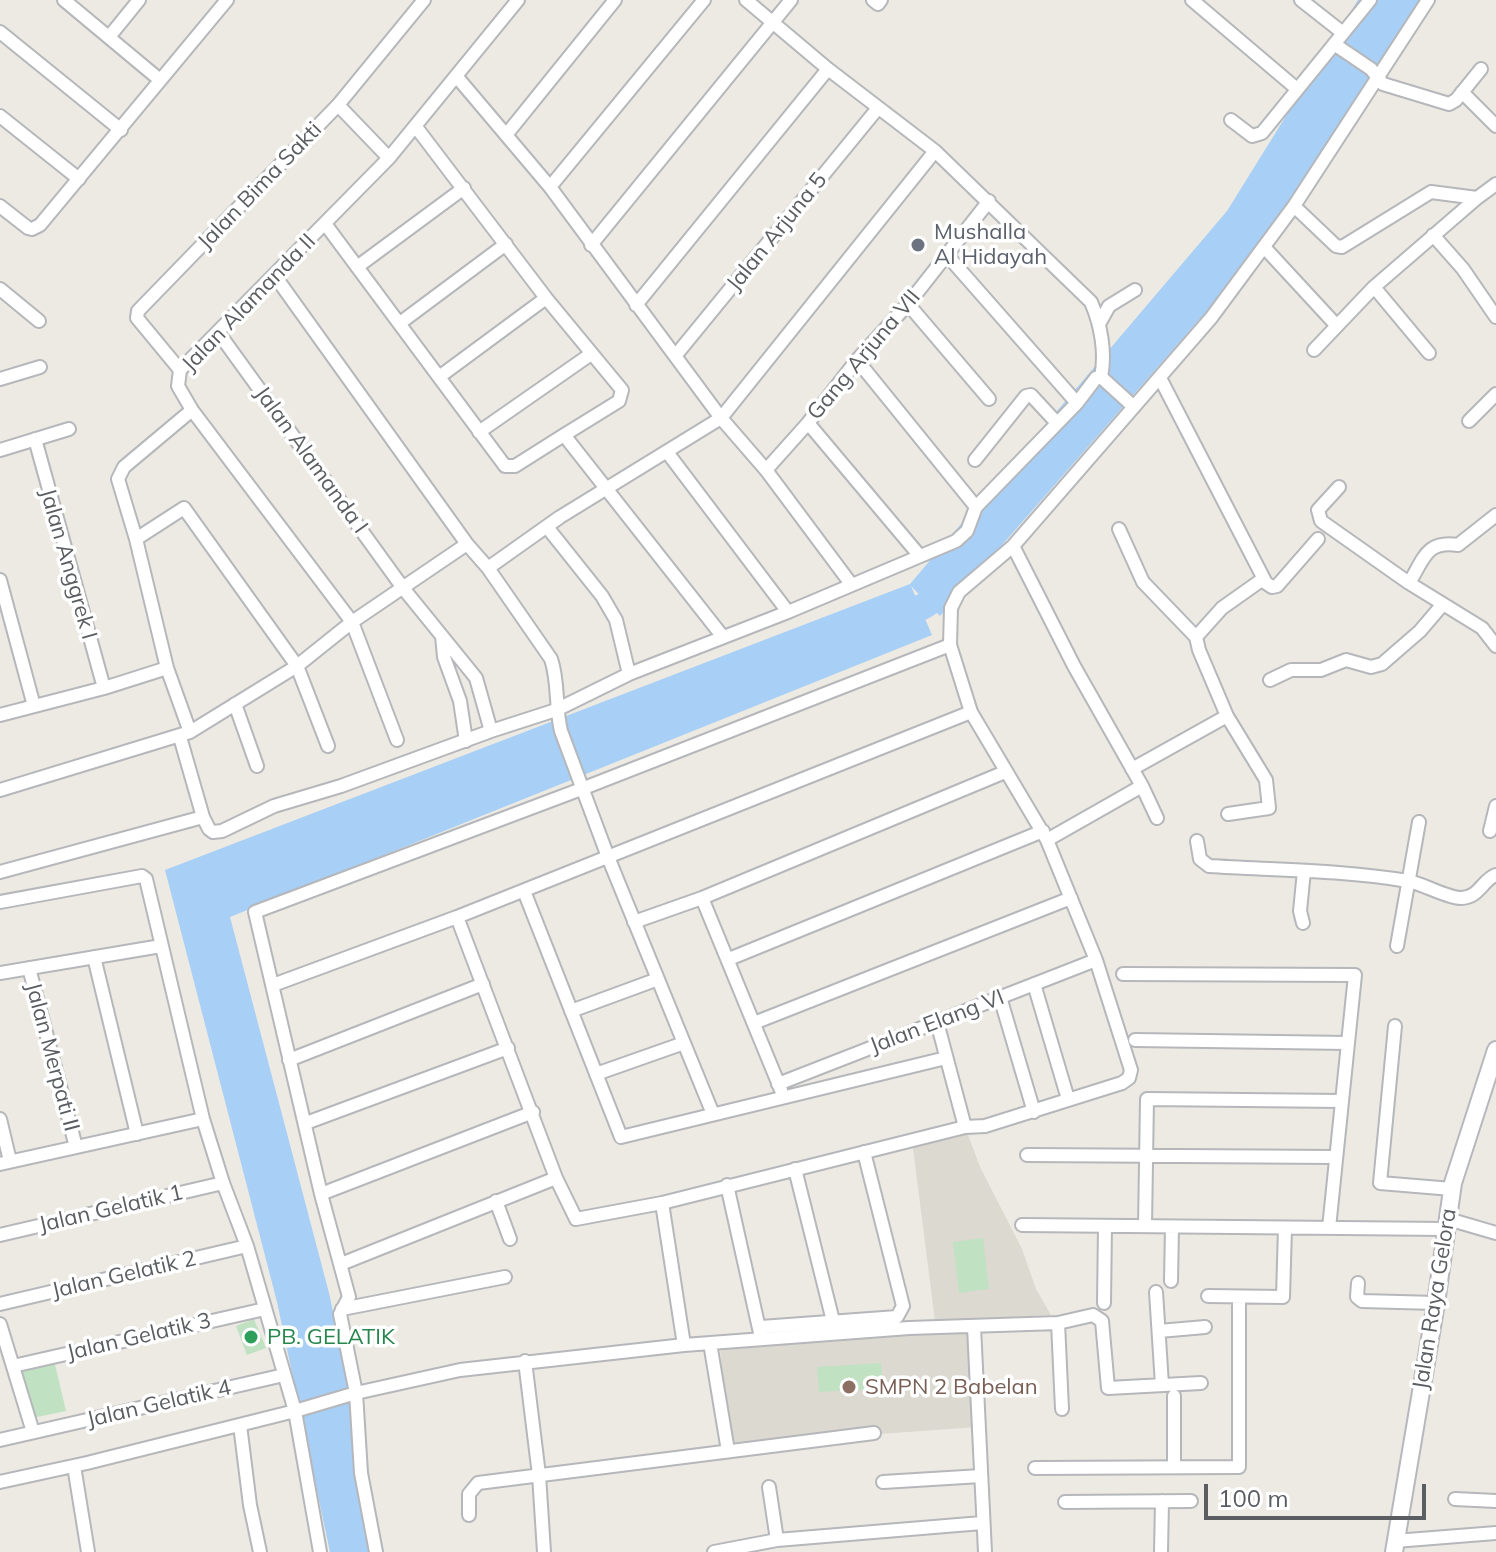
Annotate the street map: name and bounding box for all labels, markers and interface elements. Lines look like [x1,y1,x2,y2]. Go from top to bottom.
street label: Jalan Bima Sakti [193,117,327,255]
street label: Jalan Arjuna 5 [721,167,833,297]
place label: Mushalla Al Hidayah [934,219,1047,270]
street label: Jalan Alamanda II [177,229,321,377]
marker: Mushalla Al Hidayah [909,236,927,254]
street label: Gang Arjuna VII [802,285,926,425]
street label: Jalan Alamanda I [249,381,373,539]
street label: Jalan Anggrek I [34,486,102,642]
street label: Jalan Merpati II [19,980,85,1134]
street label: Jalan Elang VI [866,984,1008,1060]
street label: Jalan Gelatik 1 [36,1180,186,1238]
street label: Jalan Raya Gelora [1408,1207,1462,1391]
street label: Jalan Gelatik 2 [49,1246,199,1304]
street label: Jalan Gelatik 3 [64,1308,214,1366]
place label: PB. GELATIK [267,1324,395,1350]
marker: PB. GELATIK [242,1328,260,1346]
place label: SMPN 2 Babelan [865,1374,1038,1400]
street label: Jalan Gelatik 4 [84,1375,234,1433]
marker: SMPN 2 Babelan [840,1378,858,1396]
scale bar [1208,1468,1430,1518]
text: 100 m [1218,1483,1289,1513]

